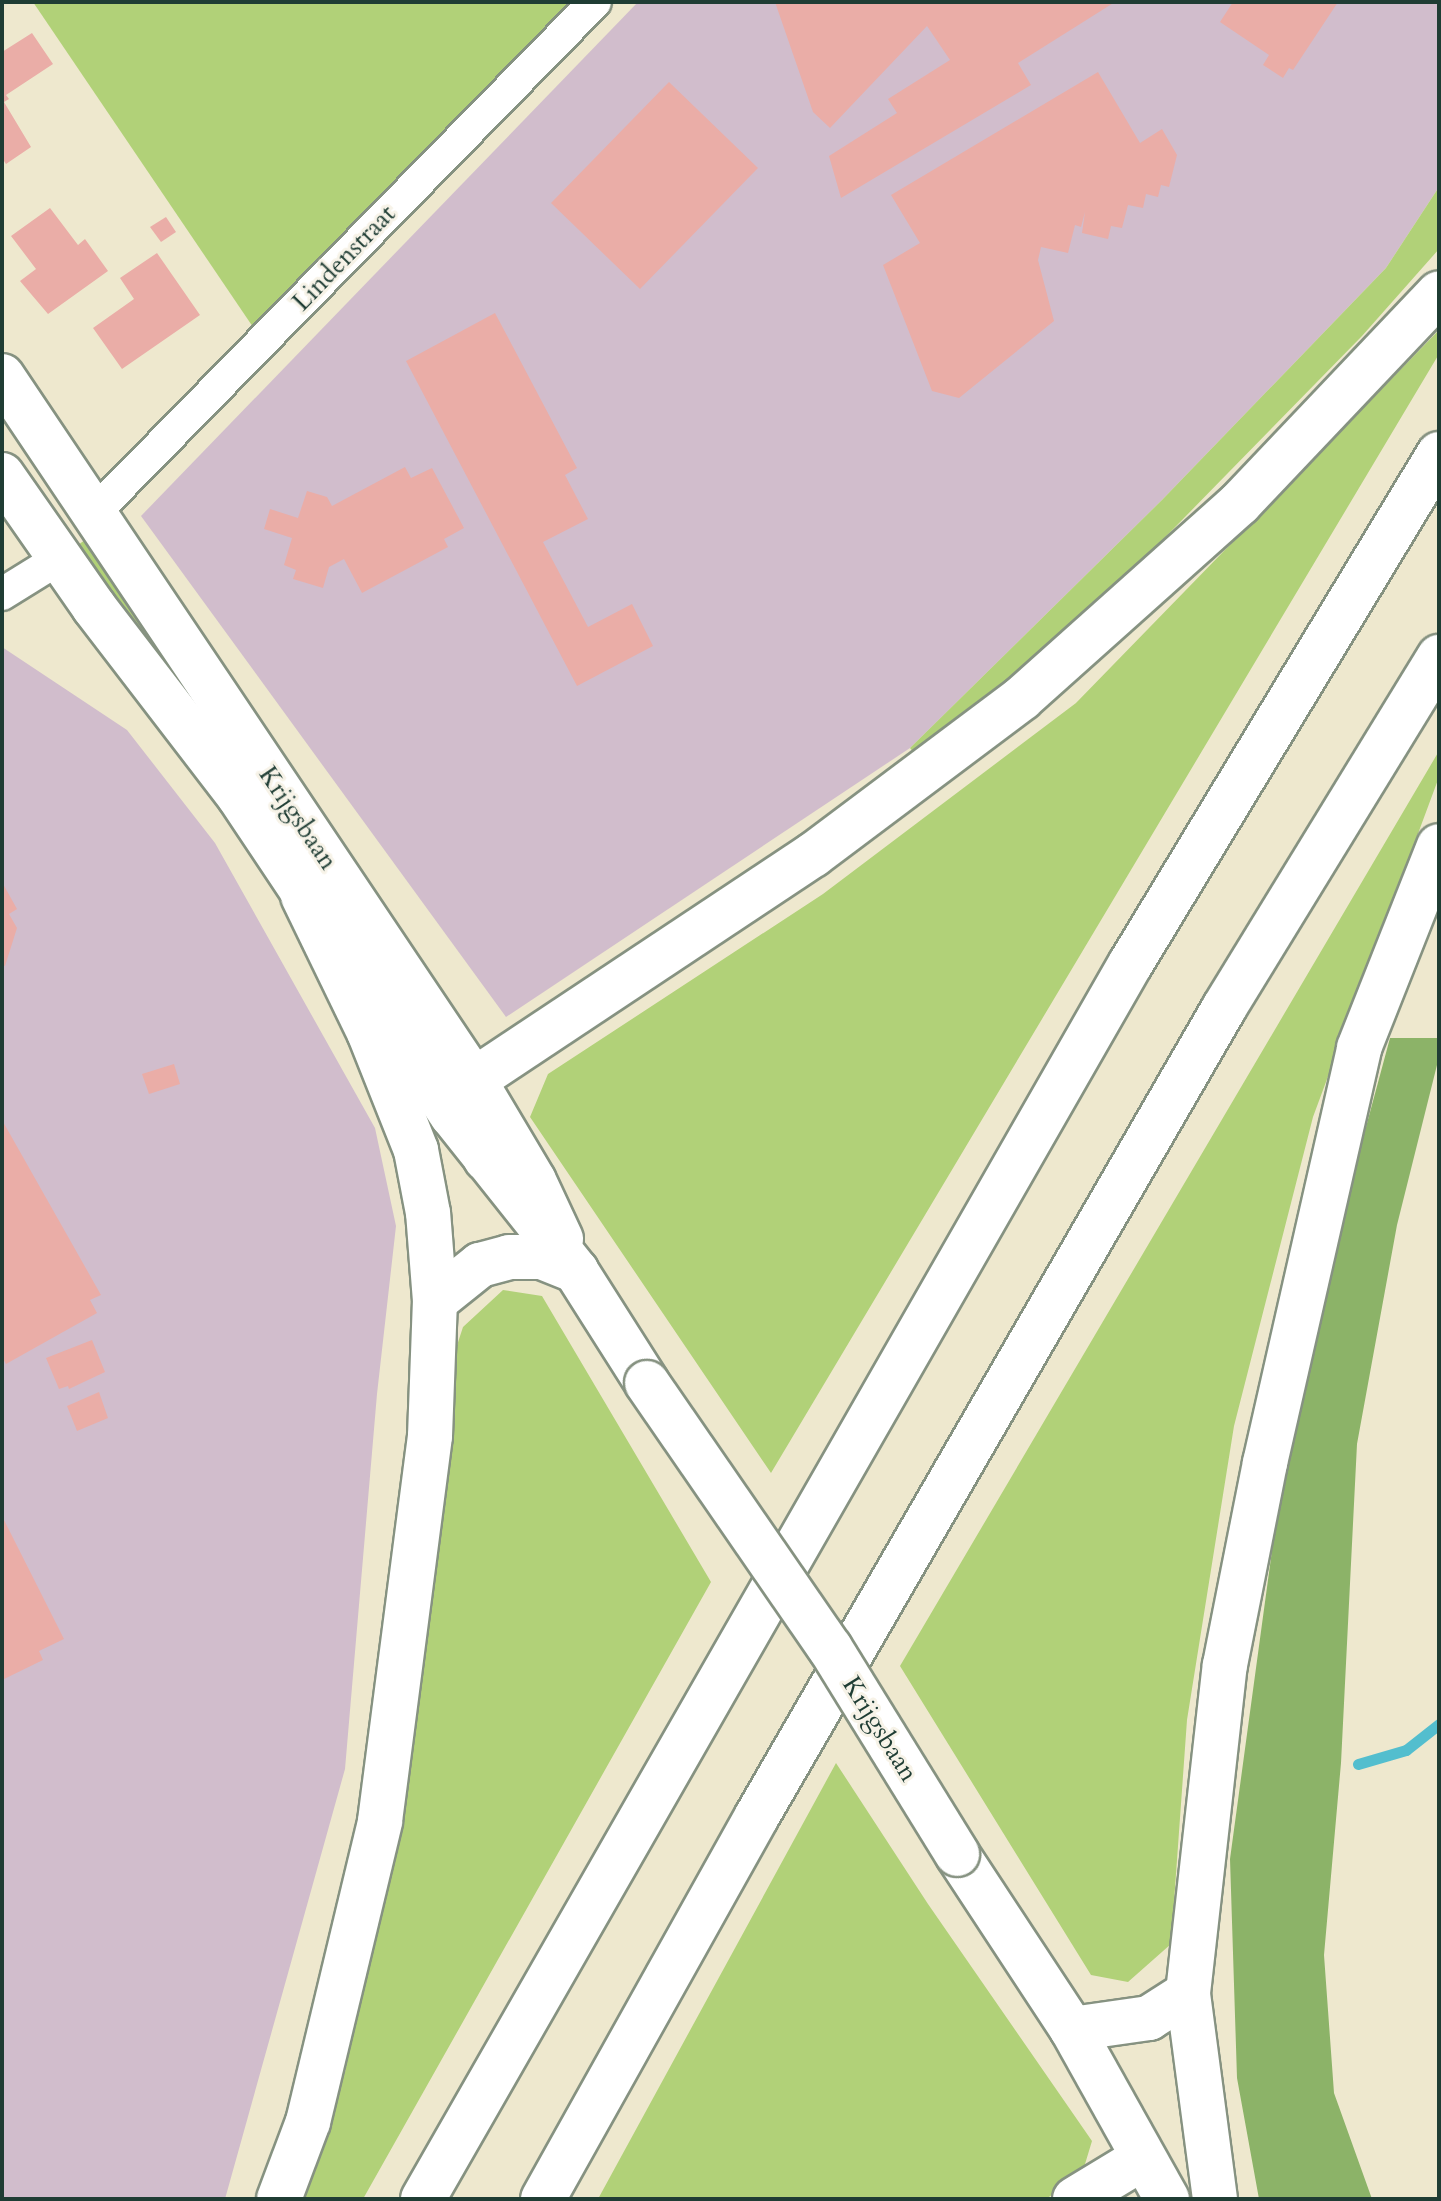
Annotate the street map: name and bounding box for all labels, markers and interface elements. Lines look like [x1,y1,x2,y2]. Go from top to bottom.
street label: Lindenstraat [286,198,402,318]
street label: Krijgsbaan [252,760,344,876]
street label: Krijgsbaan [836,1671,924,1787]

